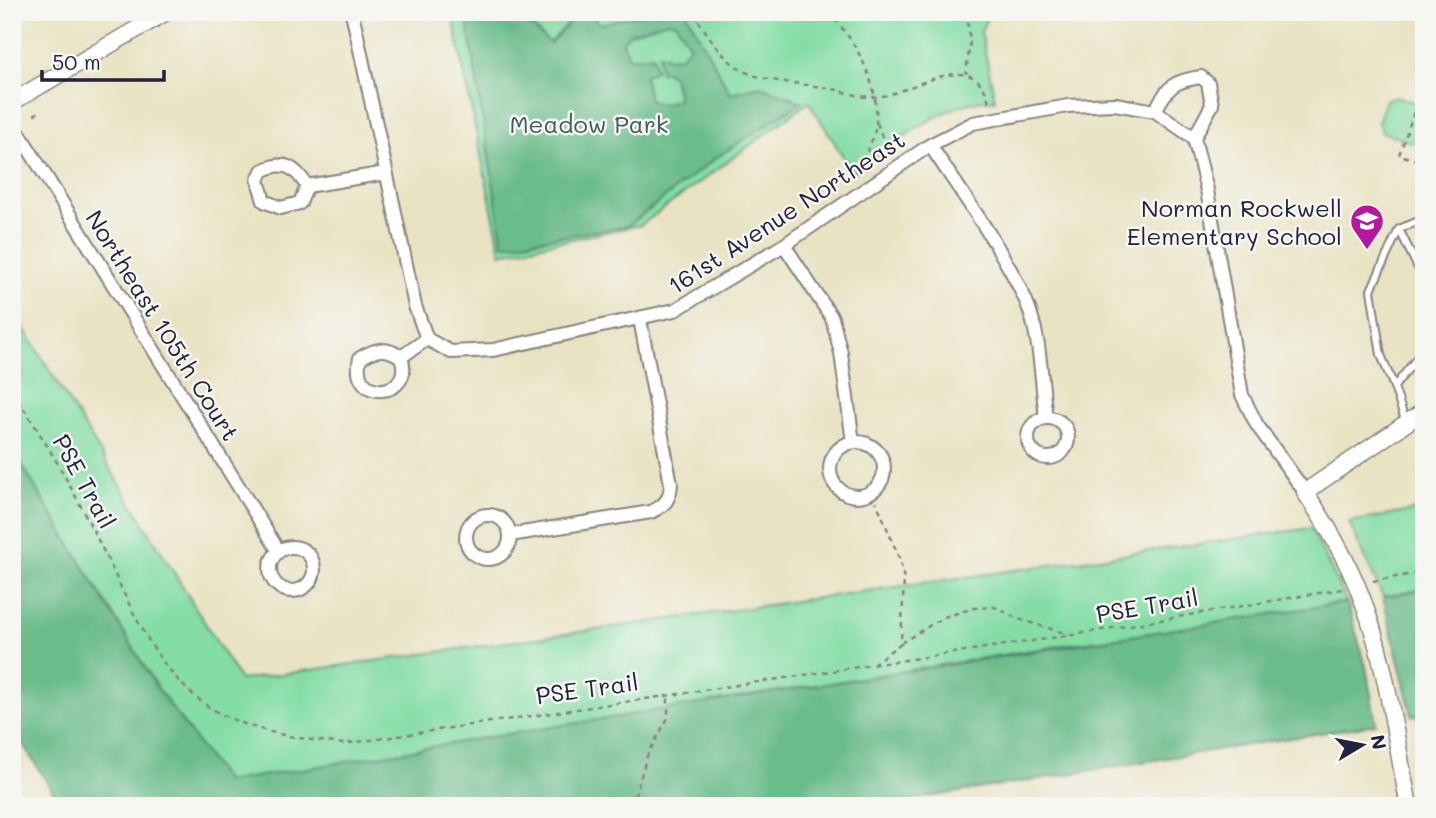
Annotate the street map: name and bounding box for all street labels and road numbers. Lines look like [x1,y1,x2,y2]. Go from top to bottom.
street label: 161st Avenue Northeast [662,124,910,300]
street label: Northeast 105th Court [79,204,247,446]
street label: PSE Trail [46,428,124,534]
street label: PSE Trail [1093,581,1201,629]
street label: PSE Trail [534,665,640,711]

